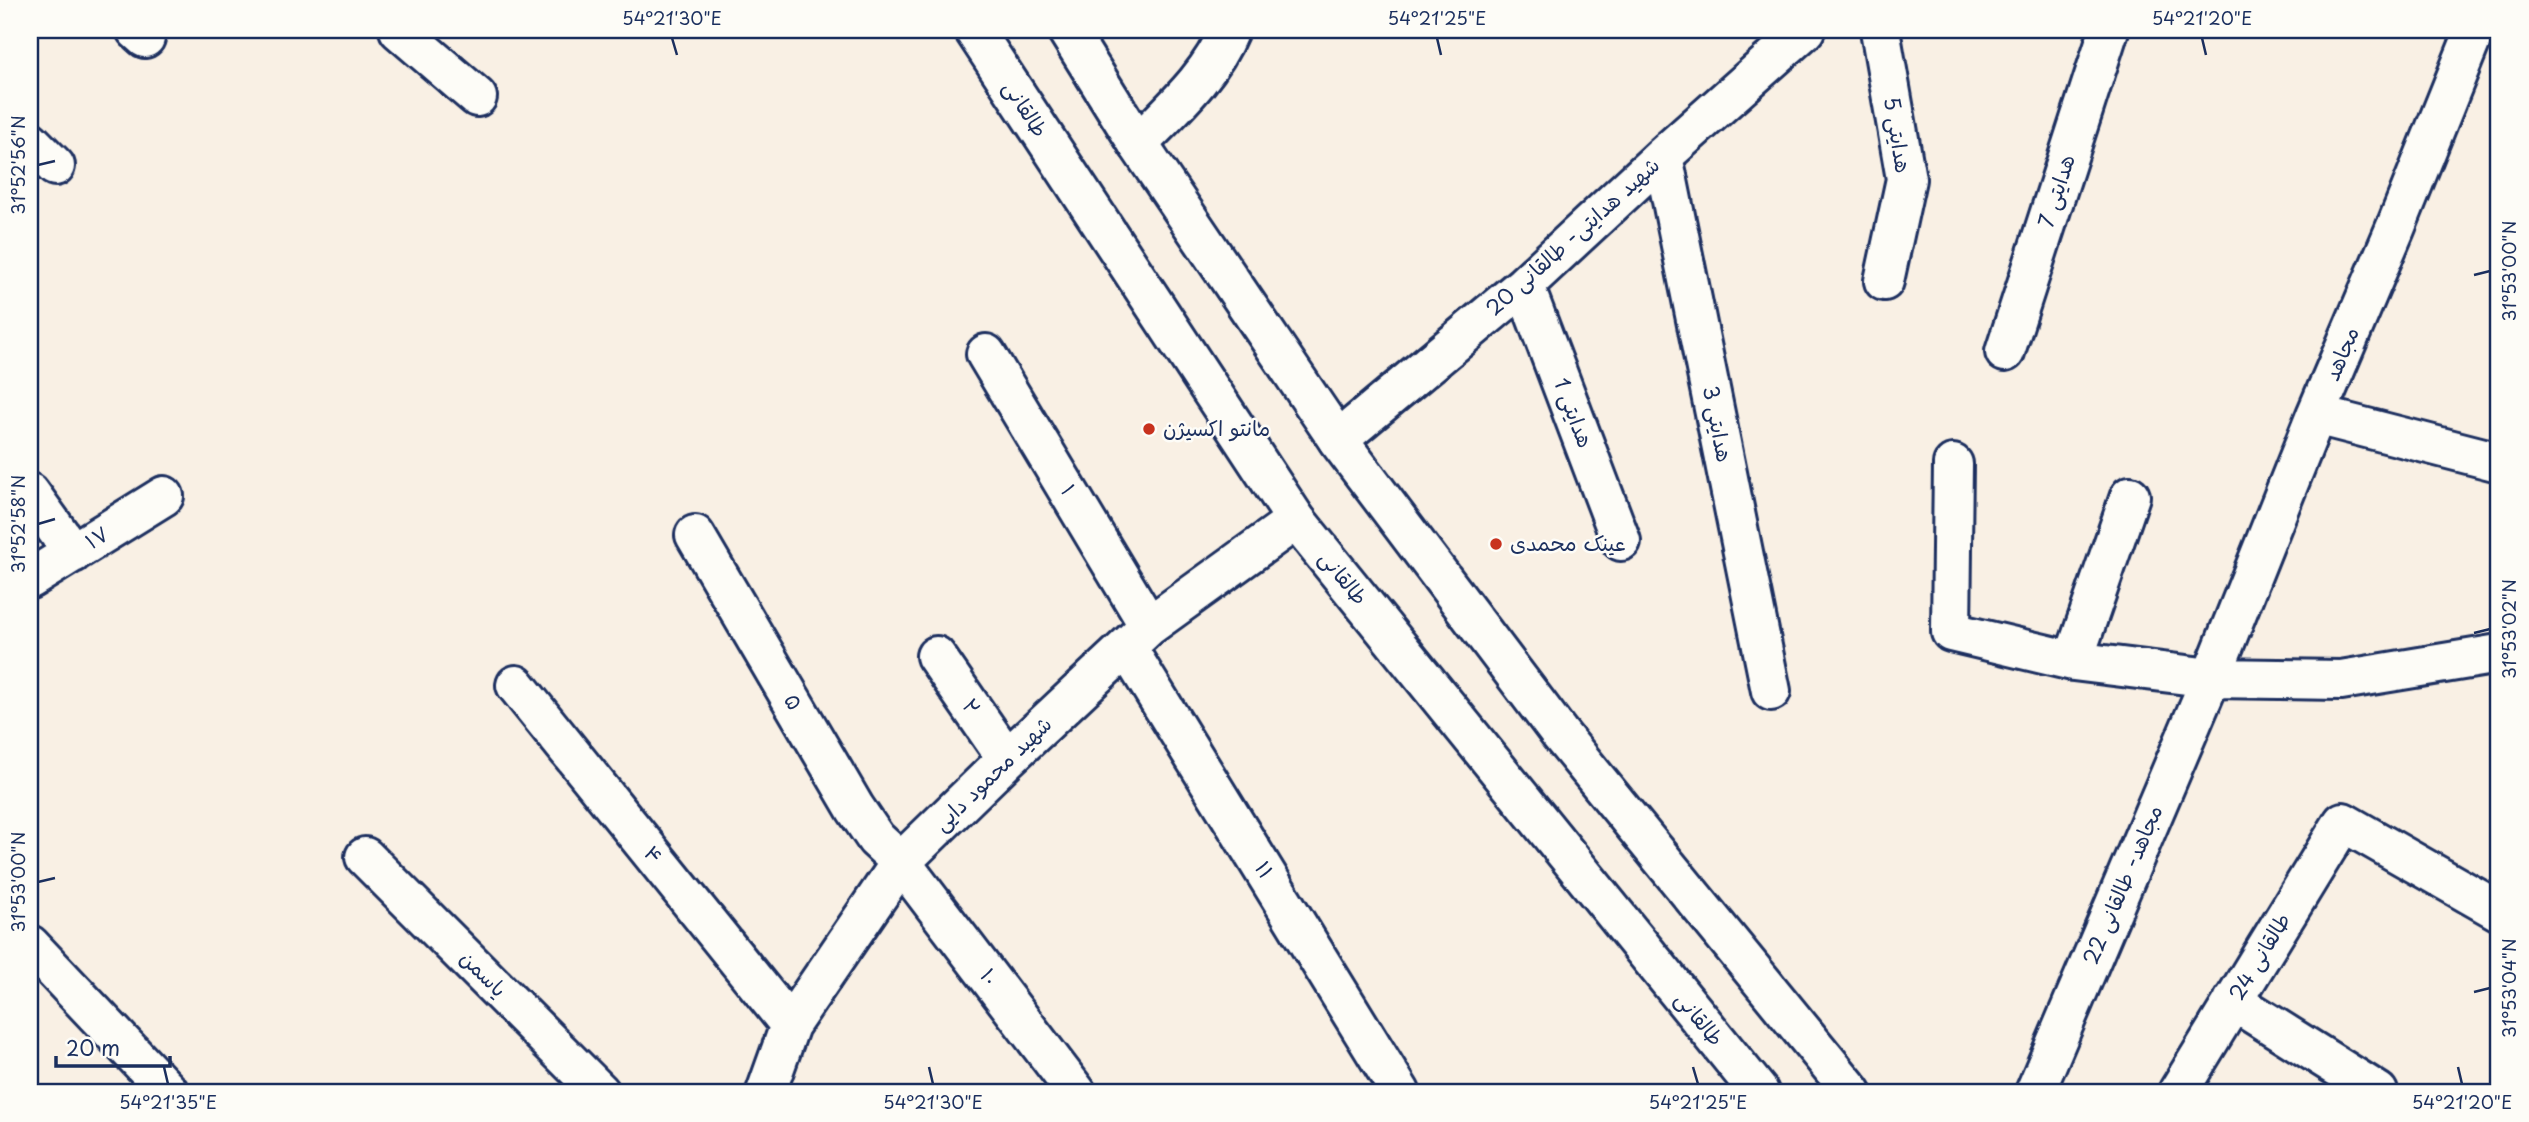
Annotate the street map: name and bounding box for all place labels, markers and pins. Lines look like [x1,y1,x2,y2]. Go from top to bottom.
place label: مانتو اكسيژن [1163,411,1270,443]
marker: مانتو اكسيژن [1141,421,1157,437]
place label: عینک محمدی [1510,526,1626,558]
marker: عینک محمدی [1488,536,1504,552]

